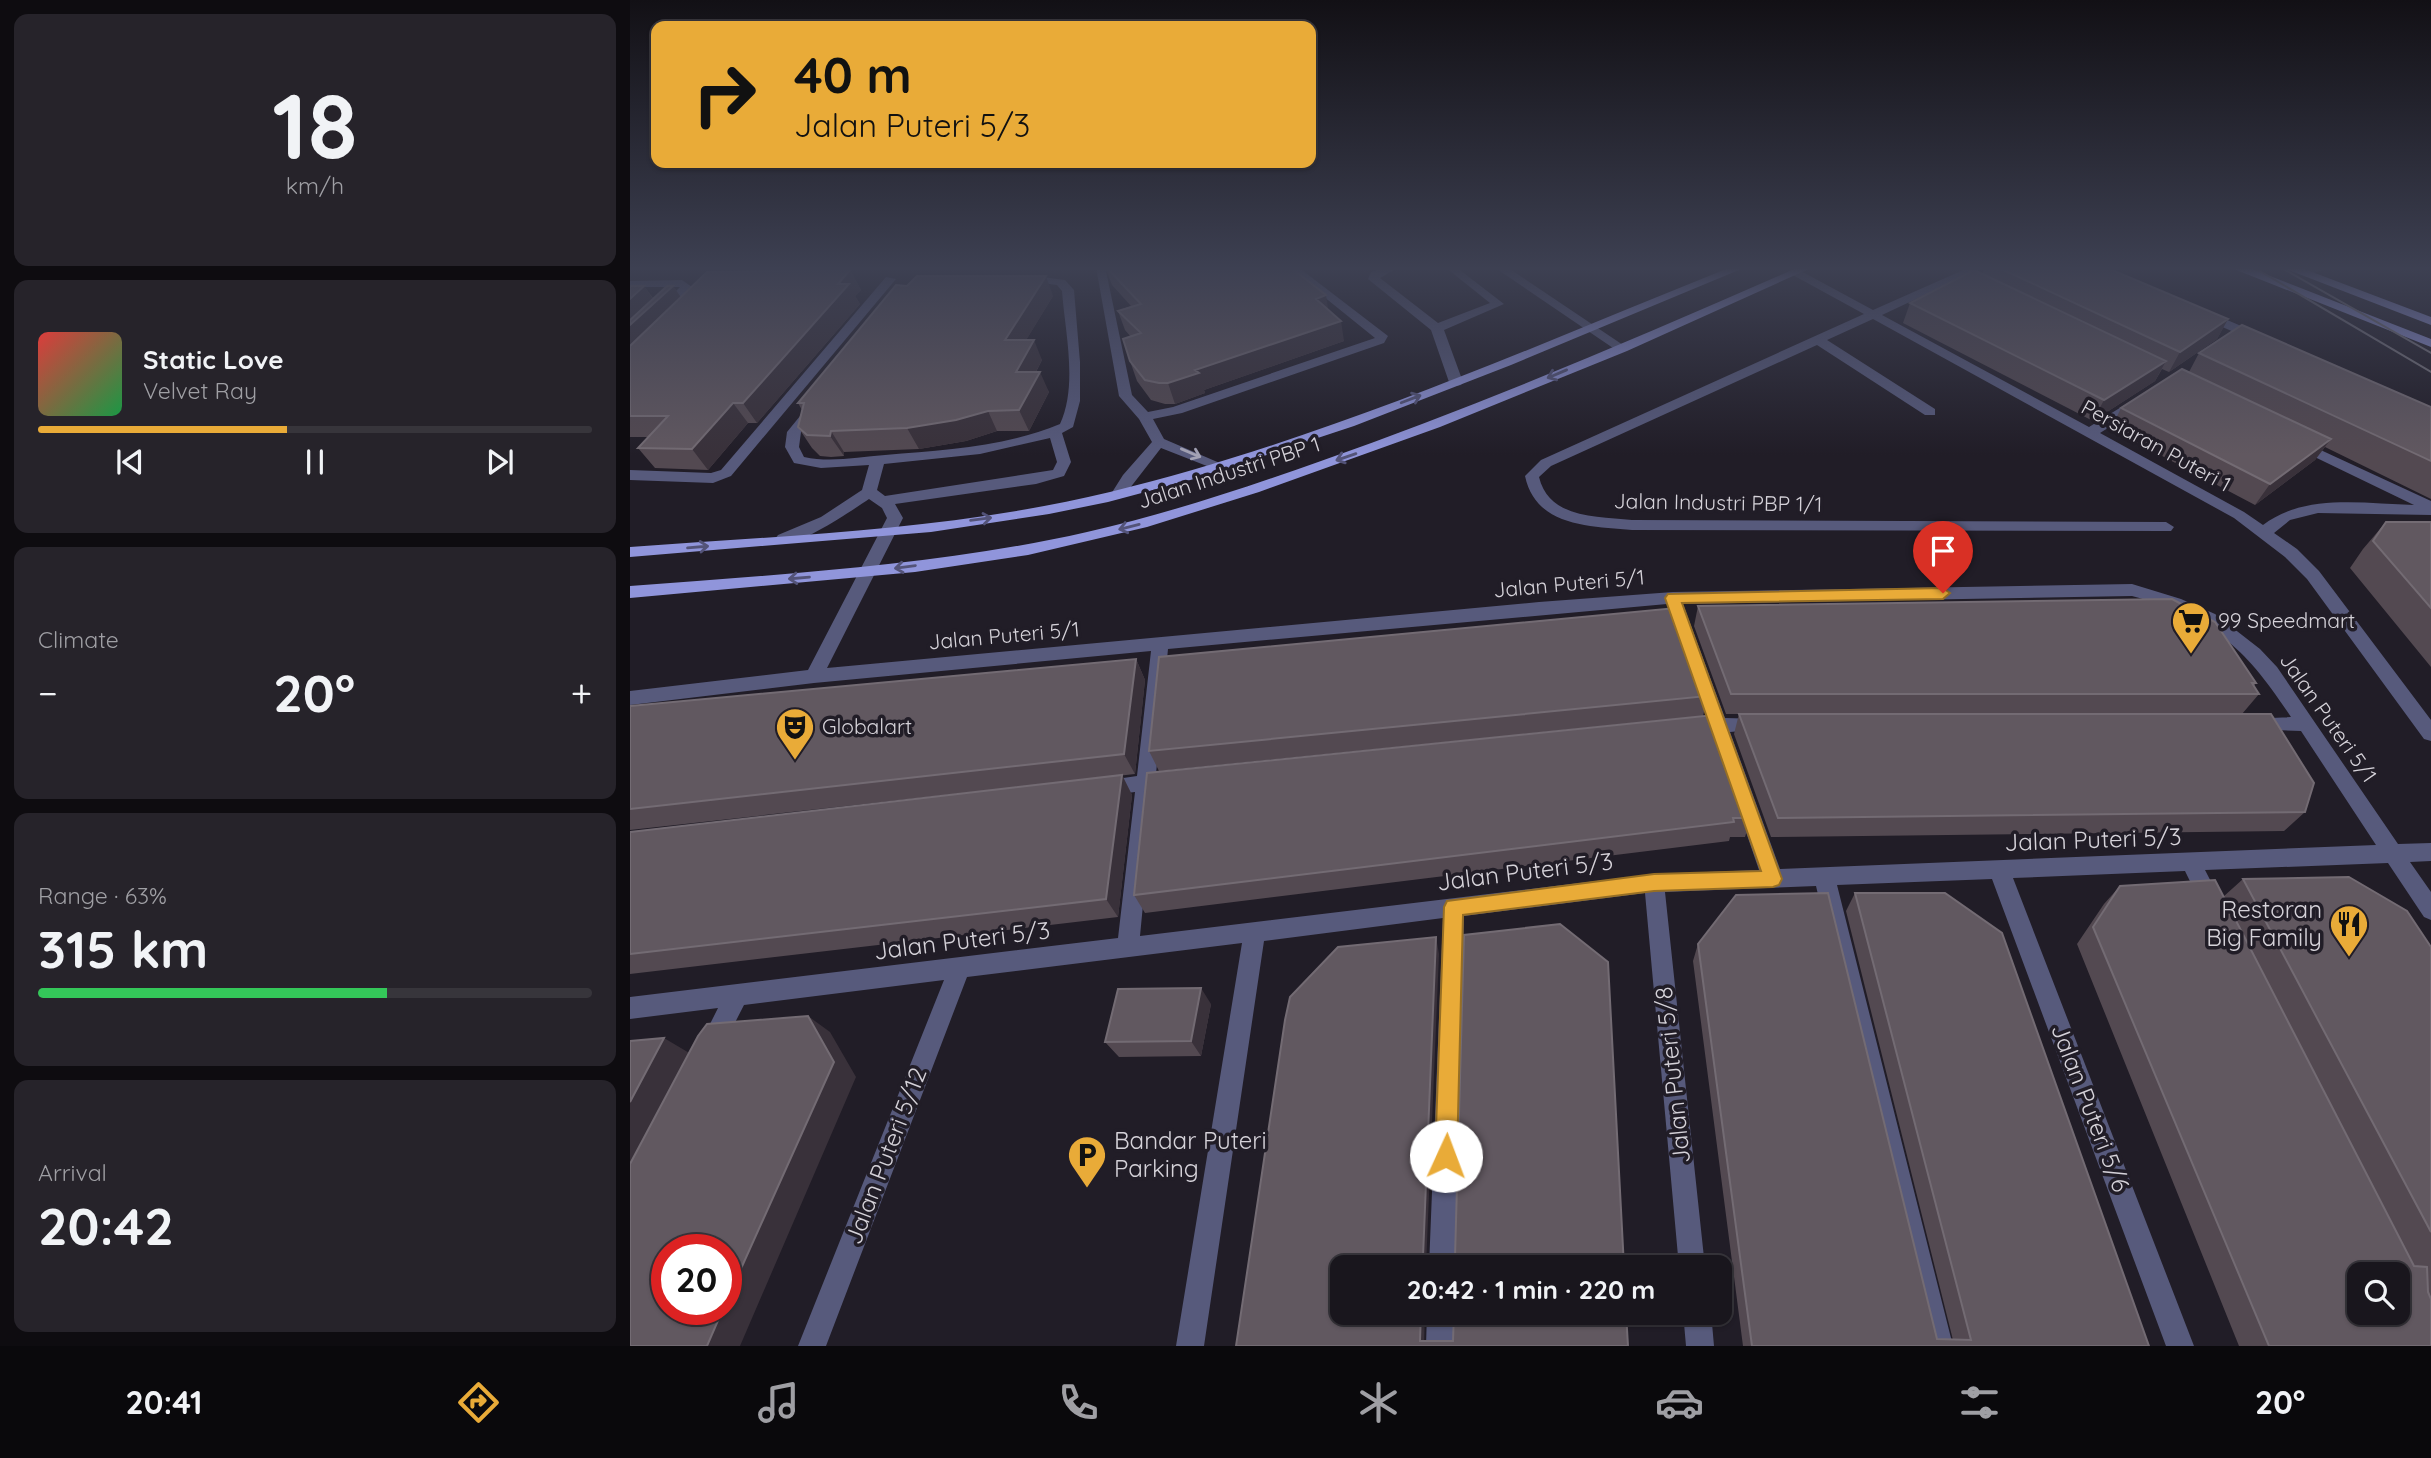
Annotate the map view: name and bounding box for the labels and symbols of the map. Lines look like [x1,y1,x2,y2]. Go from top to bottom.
one-way arrow [1547,369,1569,382]
one-way arrow [1400,392,1421,405]
street label: Persiaran Puteri 1 [2077,393,2236,497]
street label: Jalan Industri PBP 1 [1134,430,1323,514]
one-way arrow [1180,448,1201,461]
one-way arrow [1335,452,1357,464]
street label: Jalan Industri PBP 1/1 [1613,487,1823,517]
one-way arrow [969,512,991,525]
one-way arrow [1118,521,1141,534]
pin [1913,521,1973,593]
one-way arrow [686,540,709,553]
one-way arrow [894,560,917,573]
street label: Jalan Puteri 5/1 [1492,563,1646,603]
one-way arrow [789,572,811,585]
supermarket icon: 99 Speedmart [2170,600,2212,655]
place label: 99 Speedmart [2218,607,2355,633]
street label: Jalan Puteri 5/1 [927,615,1081,655]
street label: Jalan Puteri 5/1 [2275,648,2383,787]
theatre icon: Globalart [774,706,816,761]
place label: Globalart [822,713,912,739]
street label: Jalan Puteri 5/3 [2004,821,2182,857]
street label: Jalan Puteri 5/3 [1435,845,1615,897]
place label: Restoran Big Family [2206,894,2322,952]
restaurant icon: Restoran Big Family [2328,903,2370,958]
street label: Jalan Puteri 5/3 [872,914,1052,966]
street label: Jalan Puteri 5/8 [1648,985,1696,1165]
street label: Jalan Puteri 5/6 [2045,1019,2137,1196]
street label: Jalan Puteri 5/12 [838,1063,933,1248]
position arrow [1409,1119,1483,1193]
place label: Bandar Puteri Parking [1114,1125,1267,1183]
parking icon: Bandar Puteri Parking [1066,1134,1108,1189]
speed limit sign: 20 [651,1234,742,1325]

